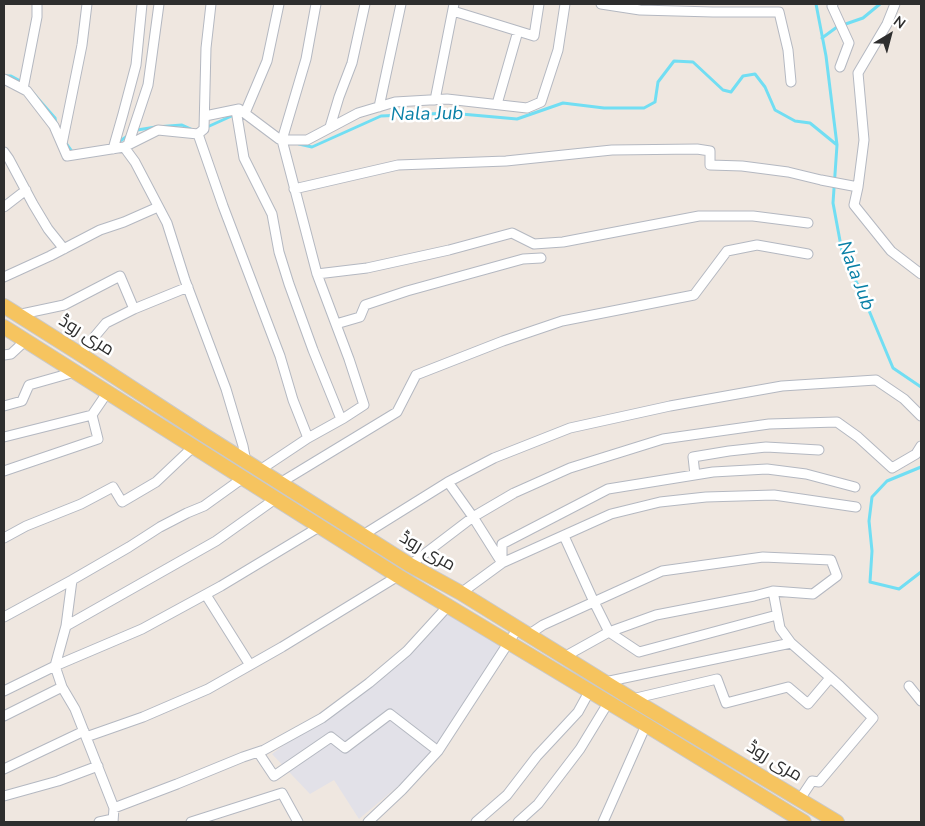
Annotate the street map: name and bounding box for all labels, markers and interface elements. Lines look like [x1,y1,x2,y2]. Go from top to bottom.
north arrow [865,10,915,60]
text: N [889,12,909,33]
water label: Nala Jub [391,103,463,127]
water label: Nala Jub [831,238,879,314]
street label: مری روڈ [54,311,118,361]
street label: مری روڈ [395,527,459,577]
street label: مری روڈ [742,737,806,787]

